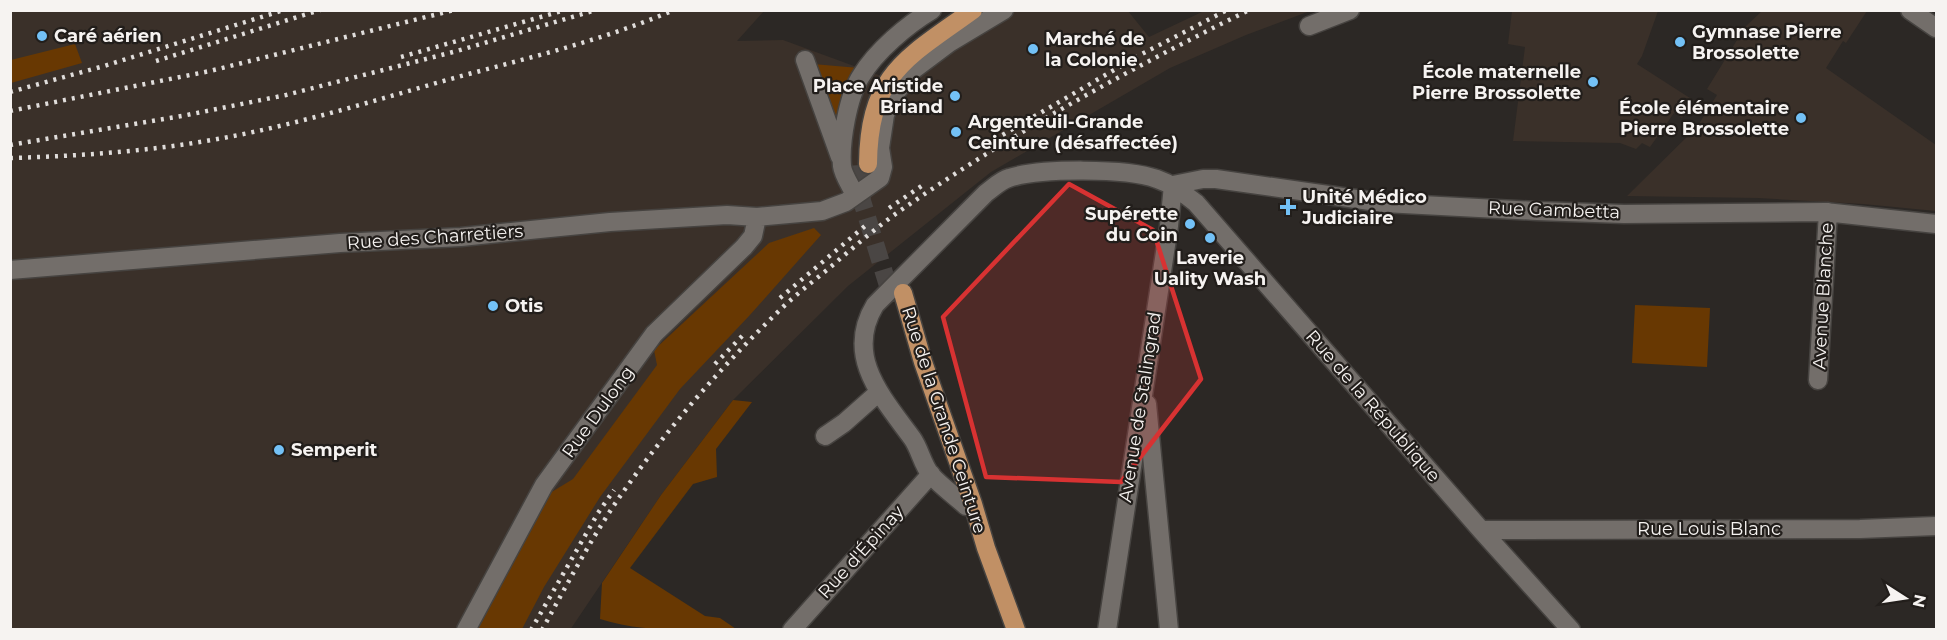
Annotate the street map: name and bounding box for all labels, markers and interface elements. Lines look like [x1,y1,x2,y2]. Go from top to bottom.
place label: Gymnase Pierre Brossolette [1692,21,1842,64]
place label: Caré aérien [54,25,162,47]
place label: Marché de la Colonie [1045,28,1144,71]
marker: Caré aérien [35,29,49,43]
marker: Gymnase Pierre Brossolette [1673,35,1687,49]
marker: Marché de la Colonie [1026,42,1040,56]
place label: École maternelle Pierre Brossolette [1412,61,1581,104]
place label: Place Aristide Briand [813,75,943,118]
marker: École maternelle Pierre Brossolette [1586,75,1600,89]
marker: Place Aristide Briand [948,89,962,103]
place label: École élémentaire Pierre Brossolette [1619,97,1789,140]
place label: Argenteuil-Grande Ceinture (désaffectée) [967,111,1178,154]
marker: École élémentaire Pierre Brossolette [1794,111,1808,125]
marker: Argenteuil-Grande Ceinture (désaffectée) [949,125,963,139]
place label: Unité Médico Judiciaire [1301,186,1427,229]
street label: Rue Gambetta [1488,197,1620,223]
marker: Unité Médico Judiciaire [1279,198,1297,216]
place label: Supérette du Coin [1085,203,1178,246]
marker: Supérette du Coin [1183,217,1197,231]
street label: Rue des Charretiers [346,220,524,254]
street label: Avenue Blanche [1808,222,1838,370]
marker: Laverie Uality Wash [1203,231,1217,245]
place label: Laverie Uality Wash [1154,247,1266,290]
place label: Otis [505,295,544,317]
marker: Otis [486,299,500,313]
street label: Rue de la Grande Ceinture [897,304,991,536]
street label: Avenue de Stalingrad [1114,310,1166,504]
street label: Rue de la République [1301,326,1445,486]
street label: Rue Dulong [557,362,639,462]
place label: Semperit [291,439,378,461]
marker: Semperit [272,443,286,457]
street label: Rue d'Épinay [813,501,909,603]
street label: Rue Louis Blanc [1637,518,1781,540]
north arrow [1875,568,1935,628]
text: N [1909,593,1930,609]

